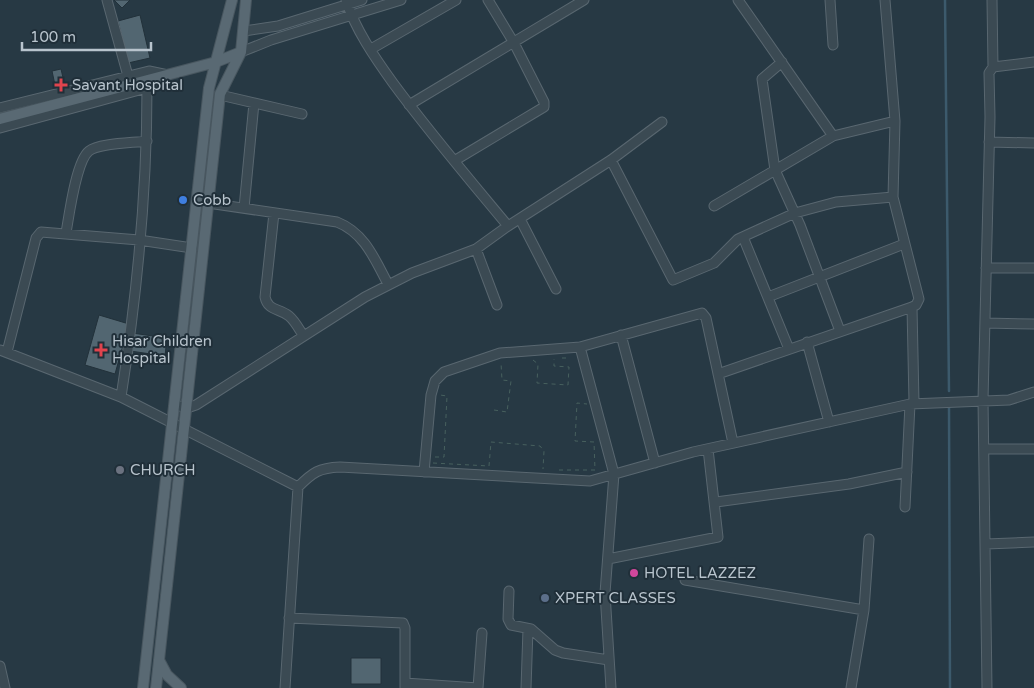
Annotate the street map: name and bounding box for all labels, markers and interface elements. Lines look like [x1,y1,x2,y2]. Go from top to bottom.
scale bar [22,20,151,52]
text: 100 m [30,28,76,46]
place label: Savant Hospital [72,76,183,94]
marker: Savant Hospital [54,78,68,92]
place label: Cobb [193,191,231,209]
marker: Cobb [177,194,189,206]
place label: Hisar Children Hospital [112,332,212,367]
marker: Hisar Children Hospital [94,343,108,357]
place label: CHURCH [130,461,196,479]
marker: CHURCH [114,464,126,476]
place label: HOTEL LAZZEZ [644,564,756,582]
marker: HOTEL LAZZEZ [628,567,640,579]
place label: XPERT CLASSES [555,589,676,607]
marker: XPERT CLASSES [539,592,551,604]

